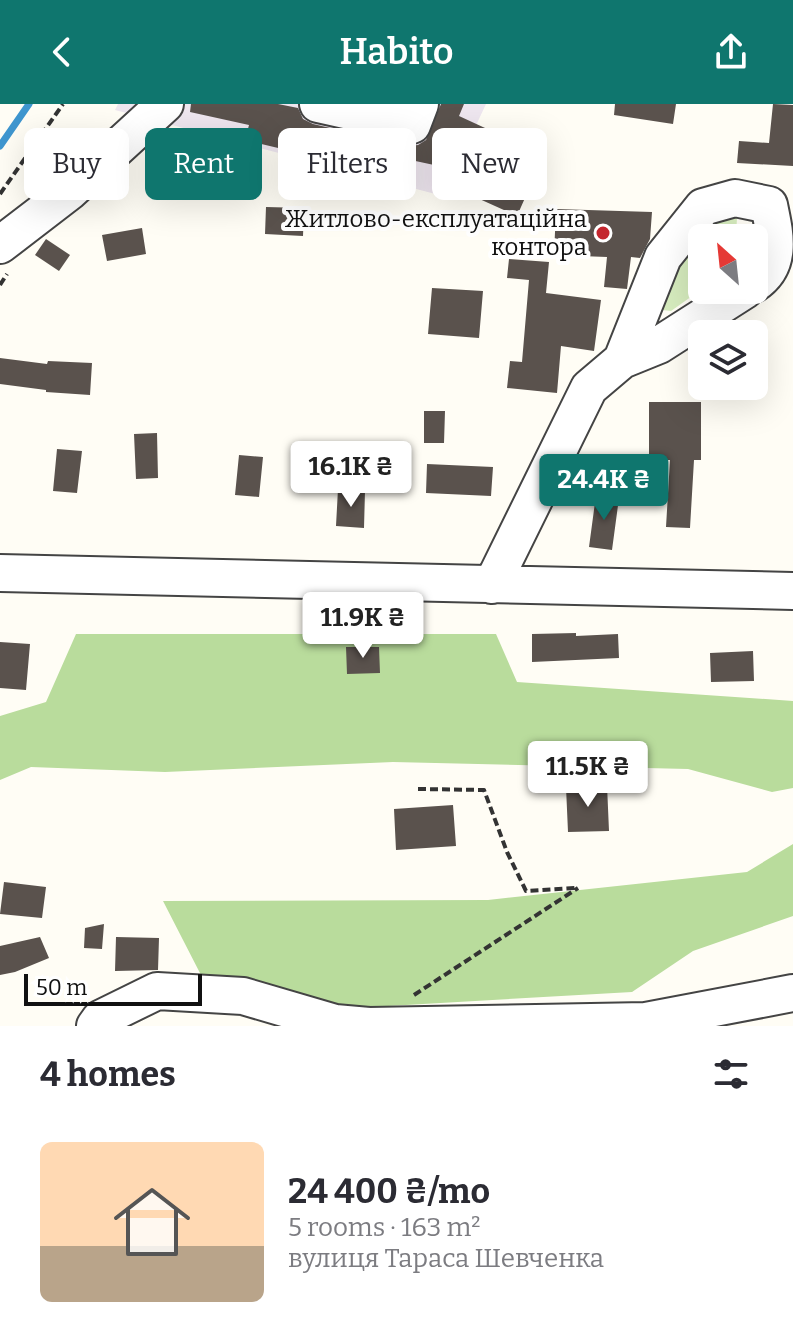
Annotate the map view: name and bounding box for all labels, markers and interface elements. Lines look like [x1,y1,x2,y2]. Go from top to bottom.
icon: back [40,30,84,74]
text: Habito [339,30,454,74]
icon: share [709,30,753,74]
chip: Buy [24,128,129,200]
chip: Rent [145,128,262,200]
chip: Filters [278,128,416,200]
chip: New [432,128,547,200]
place label: Житлово-експлуатаційна контора [284,205,587,261]
marker: Житлово-експлуатаційна контора [594,224,612,242]
north arrow [688,224,768,304]
map controls [688,224,768,400]
button: layers [688,320,768,400]
pin: 16.1K ₴ [277,441,425,509]
text: 16.1K ₴ [309,451,393,482]
pin: 24.4K ₴ [530,454,678,522]
text: 24.4K ₴ [557,464,651,495]
pin: 11.9K ₴ [289,592,437,660]
text: 11.9K ₴ [320,602,406,633]
pin: 11.5K ₴ [514,741,662,809]
text: 11.5K ₴ [546,751,630,782]
scale bar [24,970,202,1006]
text: 50 m [36,974,87,1001]
icon: filters [709,1052,753,1096]
text: 4 homes [40,1054,176,1095]
text: 24 400 ₴/mo [288,1171,490,1212]
icon: home [104,1174,200,1270]
text: 5 rooms · 163 m² [288,1212,481,1243]
text: вулиця Тараса Шевченка [288,1243,604,1274]

